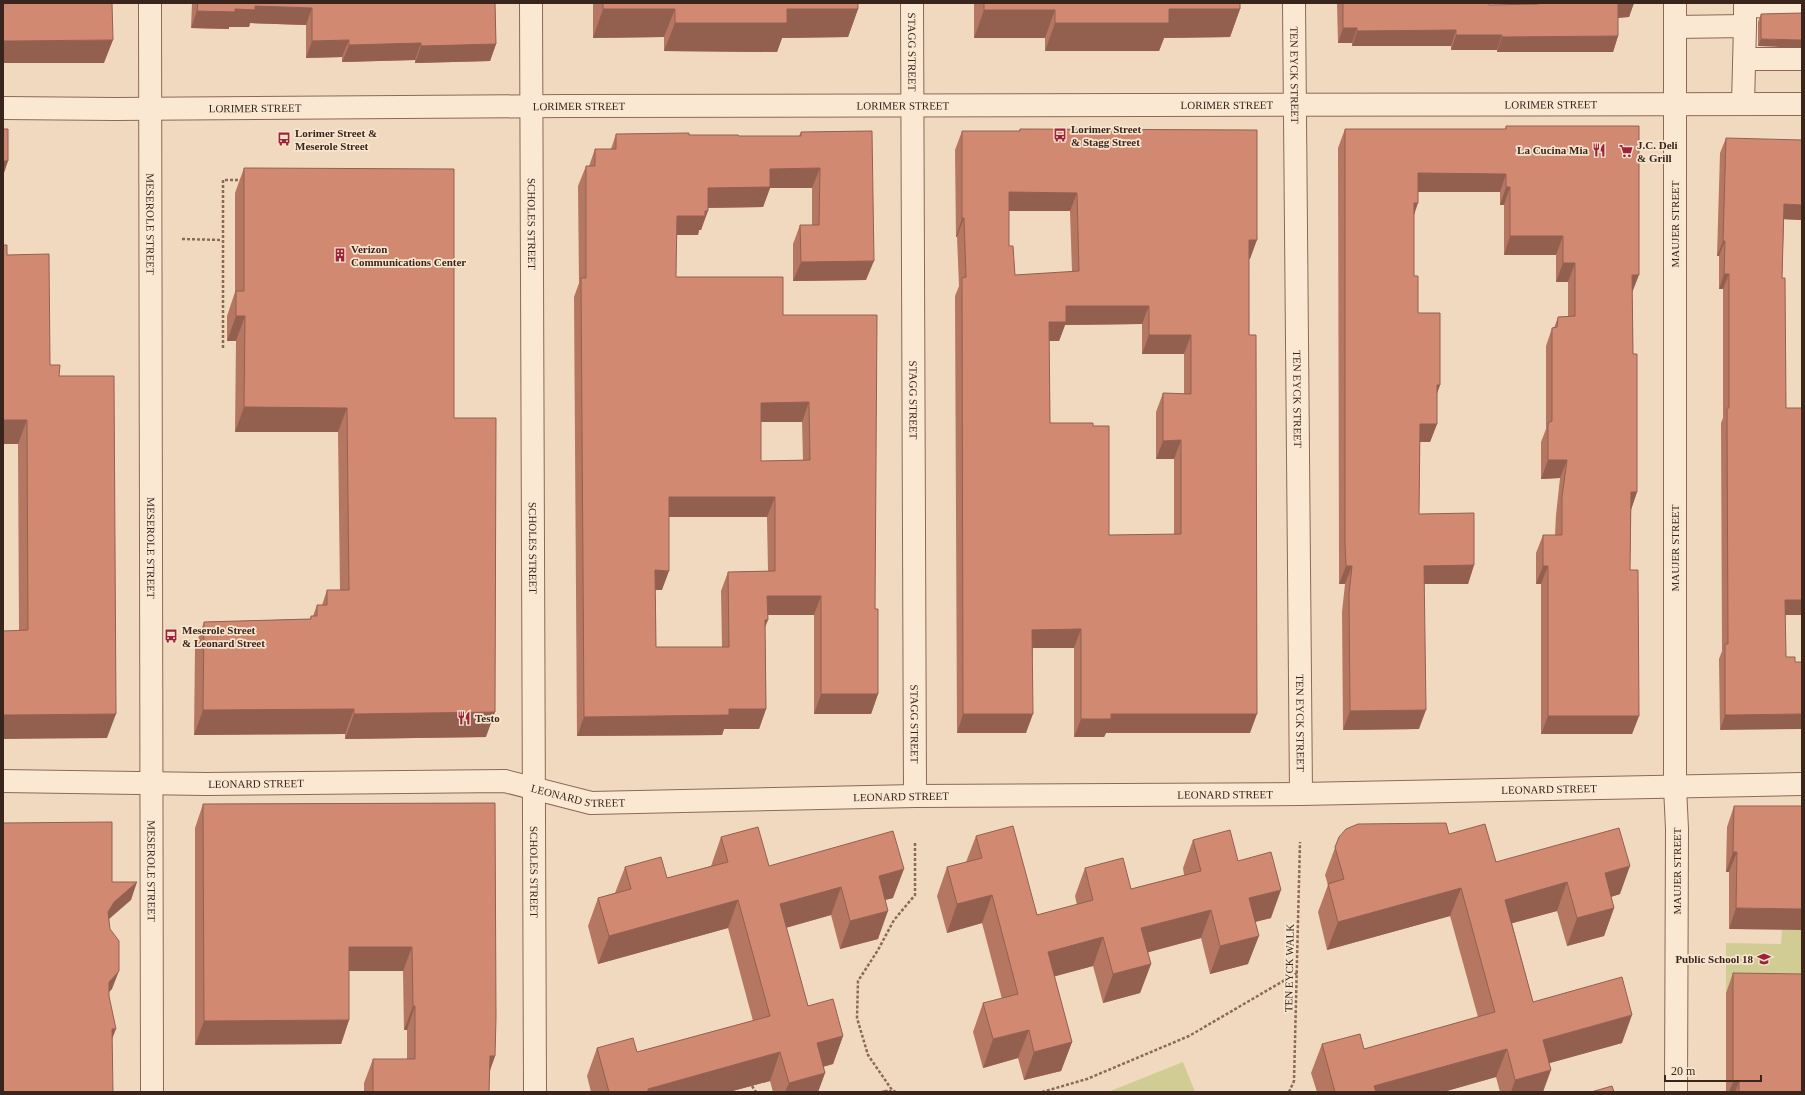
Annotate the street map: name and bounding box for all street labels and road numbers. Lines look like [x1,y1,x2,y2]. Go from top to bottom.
street label: STAGG STREET [906,12,918,92]
street label: TEN EYCK STREET [1288,26,1301,124]
street label: LORIMER STREET [1505,98,1598,110]
street label: LORIMER STREET [857,99,950,112]
street label: LORIMER STREET [1181,99,1274,111]
street label: LORIMER STREET [533,100,626,112]
street label: LORIMER STREET [209,102,302,114]
street label: MESEROLE STREET [144,173,156,275]
street label: SCHOLES STREET [526,178,538,270]
street label: MAUJER STREET [1669,180,1681,268]
street label: TEN EYCK STREET [1291,350,1304,448]
street label: STAGG STREET [907,360,920,440]
street label: MESEROLE STREET [145,497,157,599]
street label: SCHOLES STREET [527,502,539,594]
street label: MAUJER STREET [1669,504,1681,592]
street label: TEN EYCK STREET [1294,674,1307,772]
street label: STAGG STREET [909,684,921,764]
street label: LEONARD STREET [208,777,304,790]
street label: LEONARD STREET [530,782,625,809]
street label: LEONARD STREET [1501,782,1597,796]
street label: LEONARD STREET [1177,788,1273,801]
street label: LEONARD STREET [853,790,949,803]
street label: MESEROLE STREET [146,820,158,922]
street label: SCHOLES STREET [528,826,540,918]
street label: MAUJER STREET [1671,827,1683,915]
street label: TEN EYCK WALK [1282,924,1296,1012]

